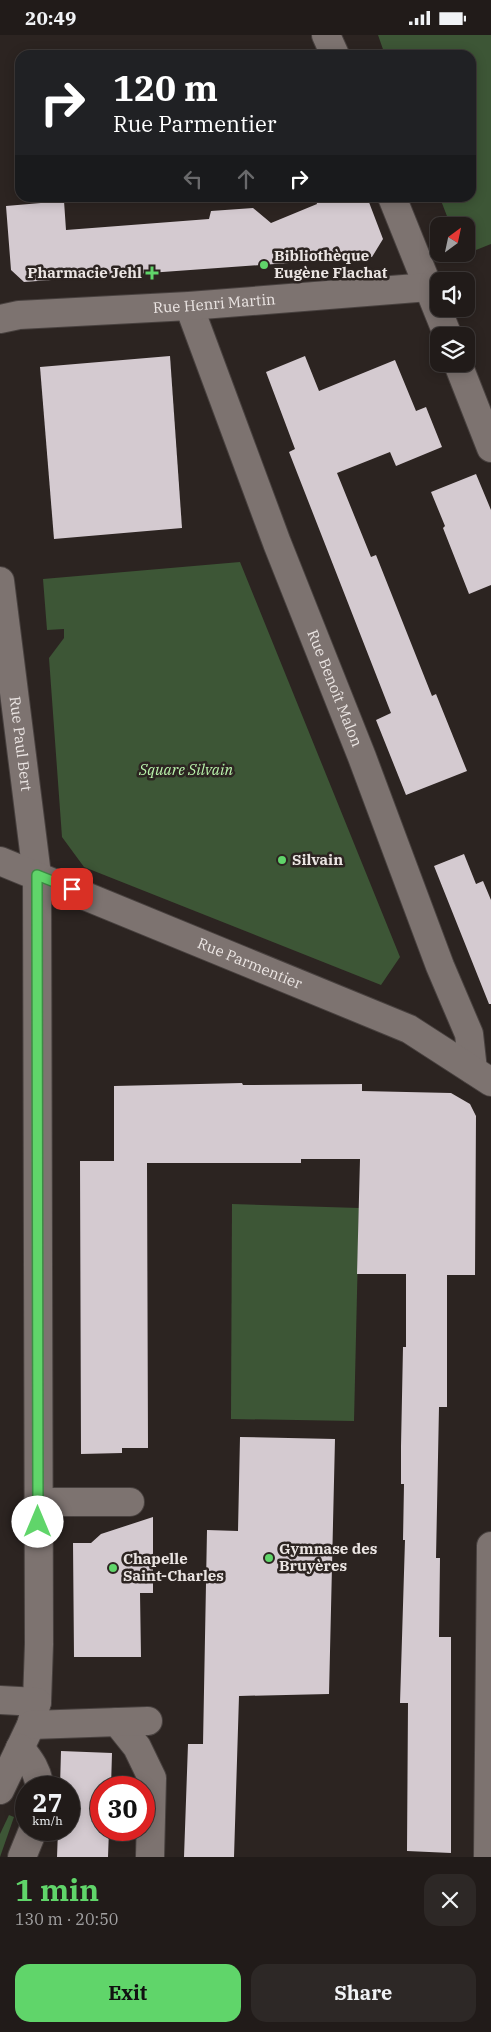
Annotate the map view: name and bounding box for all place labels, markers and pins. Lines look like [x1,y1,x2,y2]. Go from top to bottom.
place label: Bibliothèque Eugène Flachat [274,246,388,282]
marker: Bibliothèque Eugène Flachat [258,259,270,271]
place label: Pharmacie Jehl [27,263,142,282]
marker: Pharmacie Jehl [146,267,158,279]
place label: Silvain [292,850,343,869]
marker: Silvain [276,854,288,866]
pin [51,868,93,910]
place label: Gymnase des Bruyères [279,1539,377,1575]
place label: Chapelle Saint-Charles [123,1549,224,1585]
marker: Gymnase des Bruyères [263,1552,275,1564]
marker: Chapelle Saint-Charles [107,1562,119,1574]

